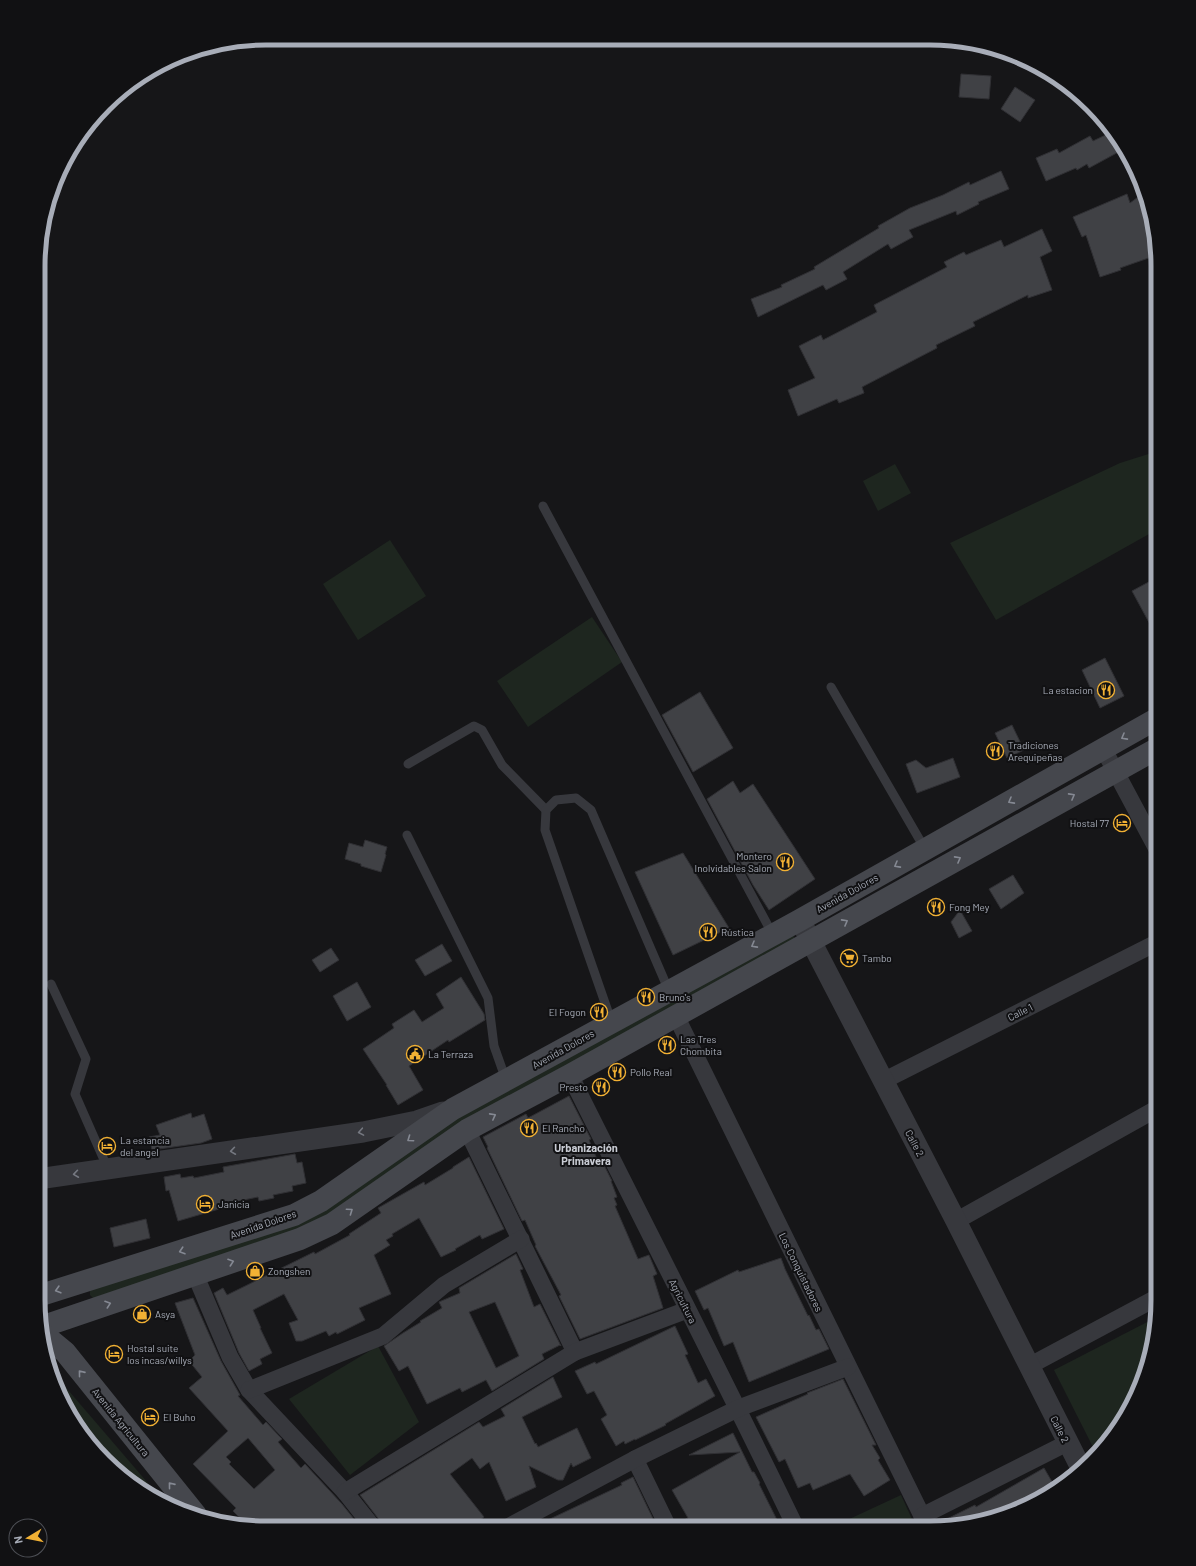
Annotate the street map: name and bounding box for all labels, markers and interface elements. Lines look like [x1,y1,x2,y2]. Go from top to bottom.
restaurant icon: La estacion [1096,680,1116,700]
place label: La estacion [1043,684,1093,696]
one-way arrow [1121,732,1128,739]
place label: Tradiciones Arequipeñas [1008,739,1063,763]
restaurant icon: Tradiciones Arequipeñas [985,741,1005,761]
one-way arrow [1068,793,1075,800]
one-way arrow [1007,796,1015,803]
hotel icon: Hostal 77 [1112,813,1132,833]
place label: Hostal 77 [1070,817,1109,829]
place label: Montero Inolvidables Salon [695,850,772,874]
restaurant icon: Montero Inolvidables Salon [775,852,795,872]
one-way arrow [954,856,962,863]
one-way arrow [894,860,901,867]
street label: Avenida Dolores [814,871,880,915]
restaurant icon: Fong Mey [926,897,946,917]
place label: Fong Mey [949,901,990,913]
one-way arrow [841,919,848,927]
restaurant icon: Rústica [698,922,718,942]
place label: Rústica [721,926,754,938]
one-way arrow [750,941,758,948]
supermarket icon: Tambo [839,948,859,968]
place label: Tambo [862,952,892,964]
restaurant icon: Bruno's [636,987,656,1007]
place label: Bruno's [659,991,691,1003]
street label: Calle 1 [1005,1001,1035,1023]
restaurant icon: El Fogon [589,1002,609,1022]
place label: El Fogon [549,1006,586,1018]
street label: Avenida Dolores [530,1027,596,1071]
place label: Las Tres Chombita [680,1033,722,1057]
restaurant icon: Las Tres Chombita [657,1035,677,1055]
public building icon: La Terraza [405,1044,425,1064]
place label: La Terraza [428,1048,473,1060]
restaurant icon: Pollo Real [607,1062,627,1082]
place label: Pollo Real [630,1066,672,1078]
restaurant icon: Presto [591,1077,611,1097]
place label: Presto [560,1081,588,1093]
one-way arrow [489,1113,497,1121]
restaurant icon: El Rancho [519,1118,539,1138]
place label: El Rancho [542,1122,585,1134]
one-way arrow [358,1127,364,1136]
street label: Calle 2 [903,1128,927,1158]
place label: La estancia del angel [120,1134,170,1158]
one-way arrow [407,1134,414,1142]
hotel icon: La estancia del angel [97,1136,117,1156]
district label: Urbanización Primavera [554,1141,618,1167]
one-way arrow [230,1146,236,1155]
one-way arrow [73,1169,79,1178]
hotel icon: Janicia [195,1194,215,1214]
place label: Janicia [218,1198,250,1210]
street label: Avenida Dolores [228,1207,298,1241]
one-way arrow [346,1208,353,1216]
street label: Los Conquistadores [777,1231,825,1314]
one-way arrow [179,1246,186,1254]
one-way arrow [228,1258,235,1266]
shop icon: Zongshen [245,1261,265,1281]
place label: Zongshen [268,1265,310,1277]
street label: Agricultura [667,1277,699,1325]
one-way arrow [55,1285,62,1294]
one-way arrow [105,1300,112,1308]
shop icon: Asya [132,1304,152,1324]
place label: Asya [155,1308,175,1320]
place label: Hostal suite los incas/willys [127,1342,192,1366]
hotel icon: Hostal suite los incas/willys [104,1344,124,1364]
one-way arrow [79,1370,86,1377]
street label: Avenida Agricultura [90,1386,152,1458]
hotel icon: El Buho [140,1407,160,1427]
place label: El Buho [163,1411,196,1423]
street label: Calle 2 [1048,1414,1072,1444]
one-way arrow [169,1482,176,1489]
north arrow [8,1518,48,1558]
text: N [11,1535,25,1545]

